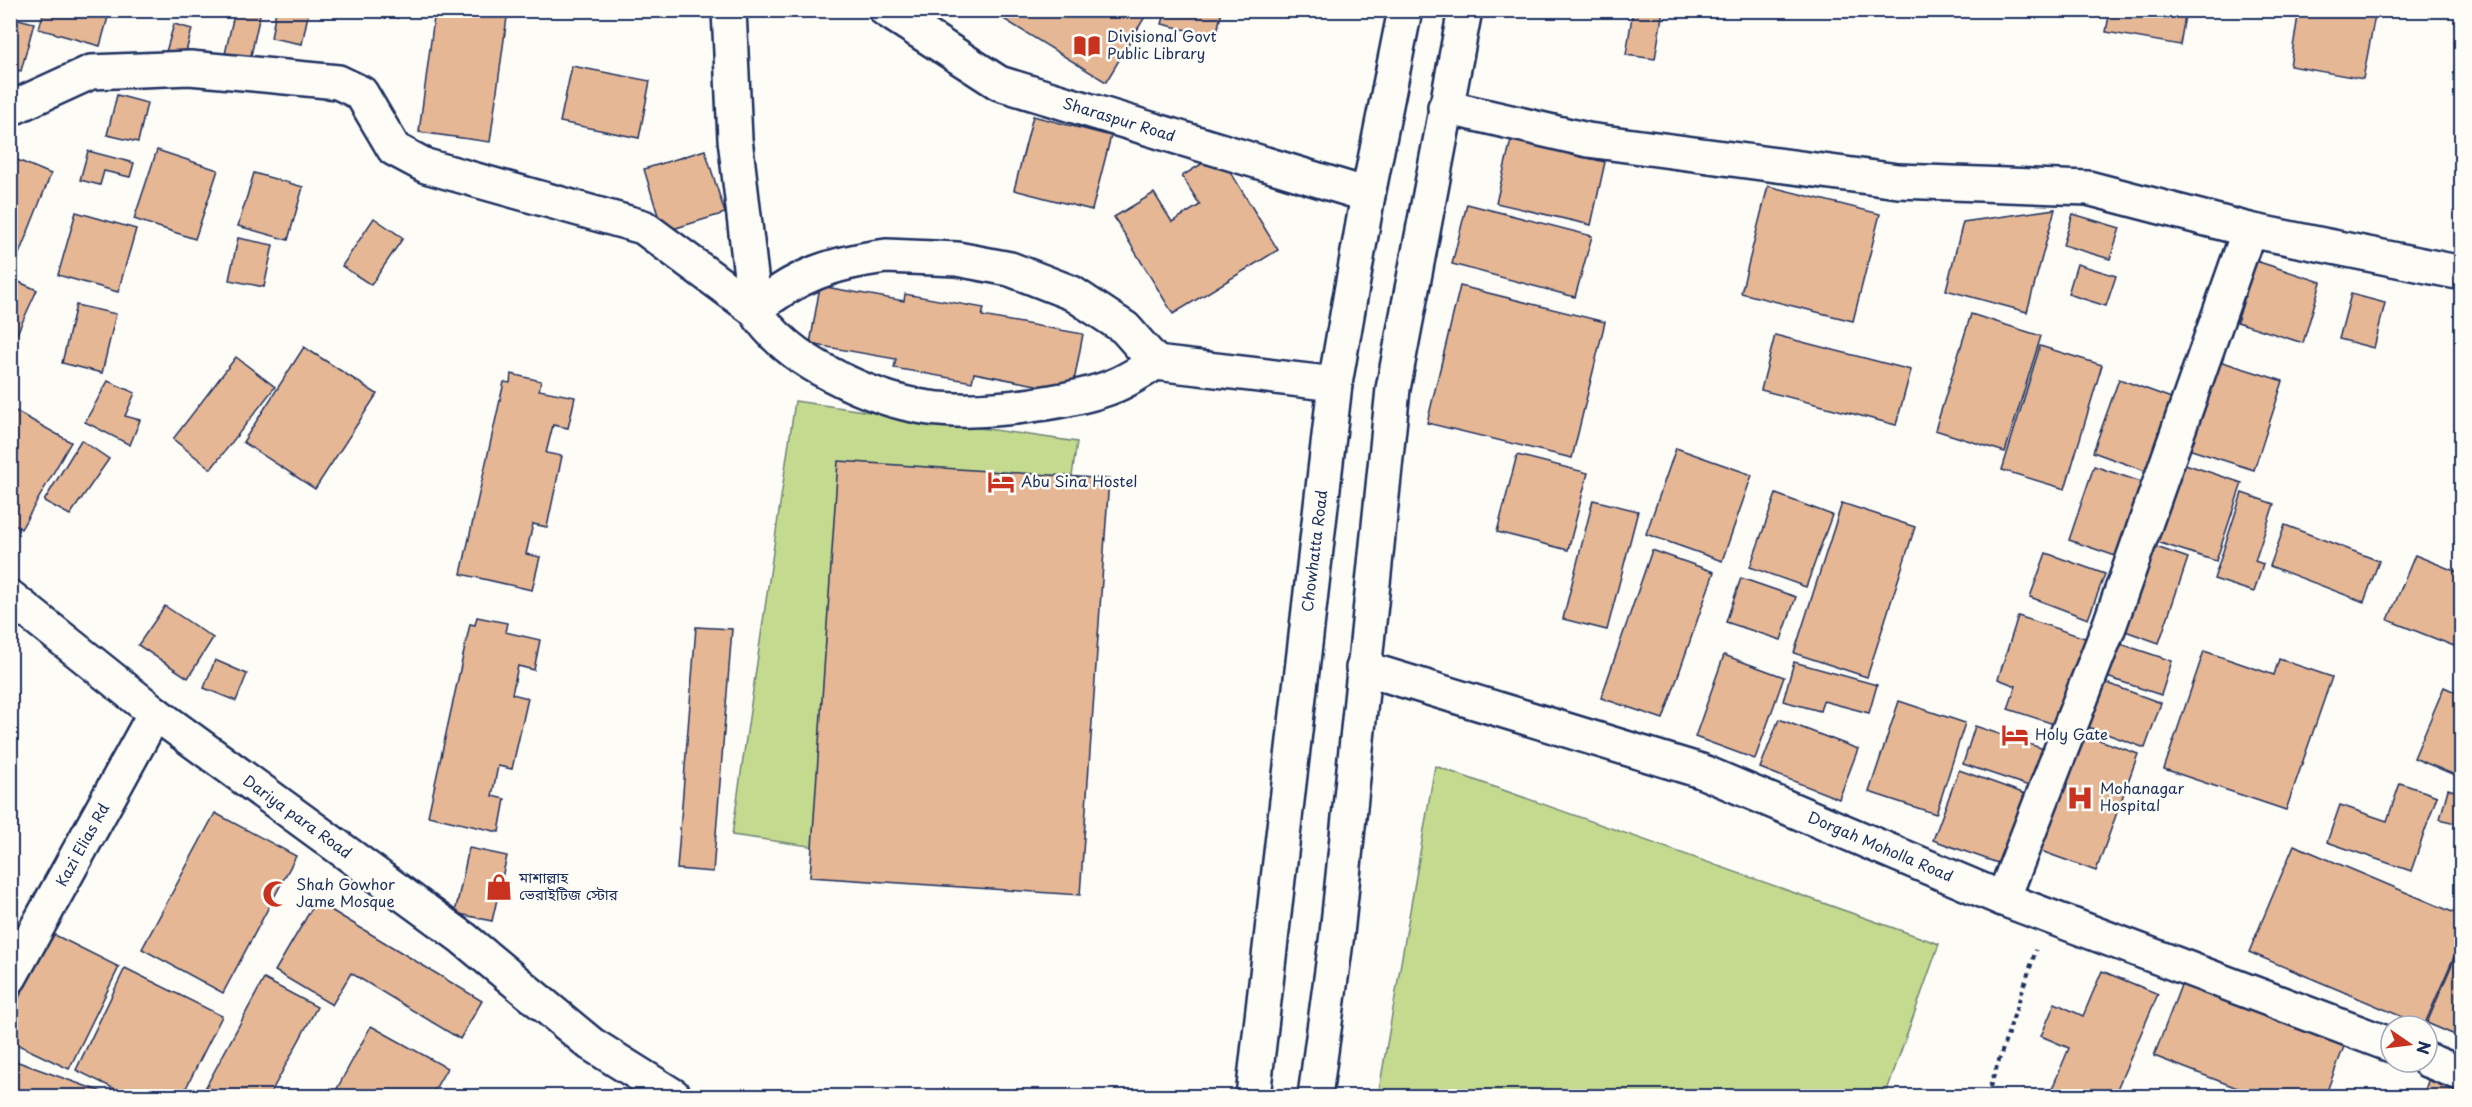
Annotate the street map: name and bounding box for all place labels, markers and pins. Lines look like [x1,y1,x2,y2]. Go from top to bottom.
place label: Divisional Govt Public Library [1107,24,1217,64]
library icon: Divisional Govt Public Library [1072,31,1102,61]
hotel icon: Abu Sina Hostel [986,467,1016,497]
place label: Abu Sina Hostel [1021,469,1137,492]
hotel icon: Holy Gate [2000,720,2030,750]
place label: Holy Gate [2035,722,2108,745]
place label: Mohanagar Hospital [2100,776,2184,816]
hospital icon: Mohanagar Hospital [2065,783,2095,813]
place label: মাশাল্লাহ ভেরাইটিজ স্টোর [518,865,619,905]
place label: Shah Gowhor Jame Mosque [296,872,395,912]
shop icon: মাশাল্লাহ ভেরাইটিজ স্টোর [484,872,514,902]
mosque icon: Shah Gowhor Jame Mosque [261,879,291,909]

